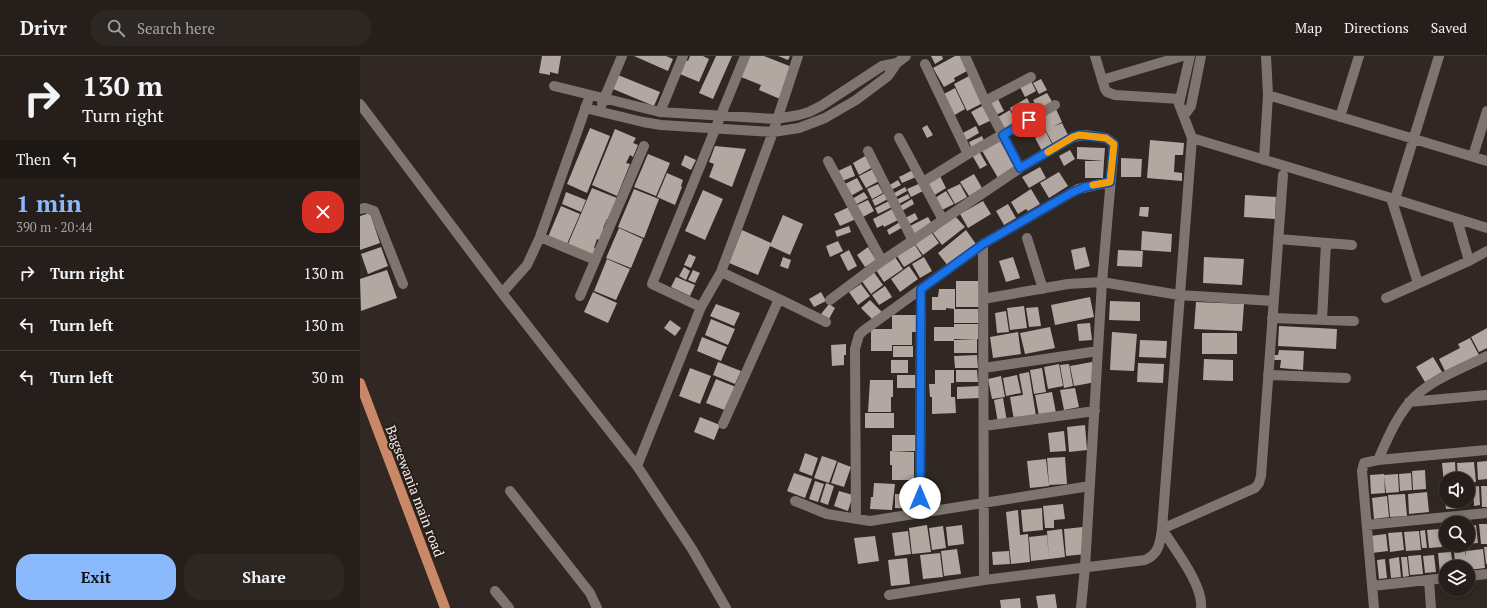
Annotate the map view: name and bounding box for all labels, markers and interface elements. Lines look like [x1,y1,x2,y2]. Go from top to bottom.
search box [91,10,371,46]
text: Drivr [20,15,67,40]
icon: search [105,17,127,39]
text: Search here [137,18,215,38]
text: Map [1295,18,1322,37]
text: Directions [1344,18,1409,37]
text: Saved [1431,18,1467,37]
text: 130 m [82,67,163,104]
icon: right [16,72,68,124]
text: Turn right [82,103,164,127]
pin [1012,103,1046,137]
icon: arrive [1018,109,1040,131]
icon: left [59,148,81,170]
text: Then [16,149,51,169]
text: 1 min [16,187,82,219]
button: close [302,191,344,233]
text: 390 m · 20:44 [16,218,93,236]
icon: right [16,262,38,284]
text: Turn right [50,263,125,283]
text: 130 m [303,263,344,283]
icon: left [16,314,38,336]
text: Turn left [50,315,114,335]
text: 130 m [303,315,344,335]
icon: left [16,366,38,388]
text: Turn left [50,367,114,387]
text: 30 m [311,367,344,387]
street label: Bagsewania main road [382,422,449,560]
map controls [1439,472,1475,596]
button: sound [1439,472,1475,508]
position arrow [899,477,941,519]
button: search [1439,516,1475,552]
button: Exit [16,554,176,600]
button: Share [184,554,344,600]
button: layers [1439,560,1475,596]

